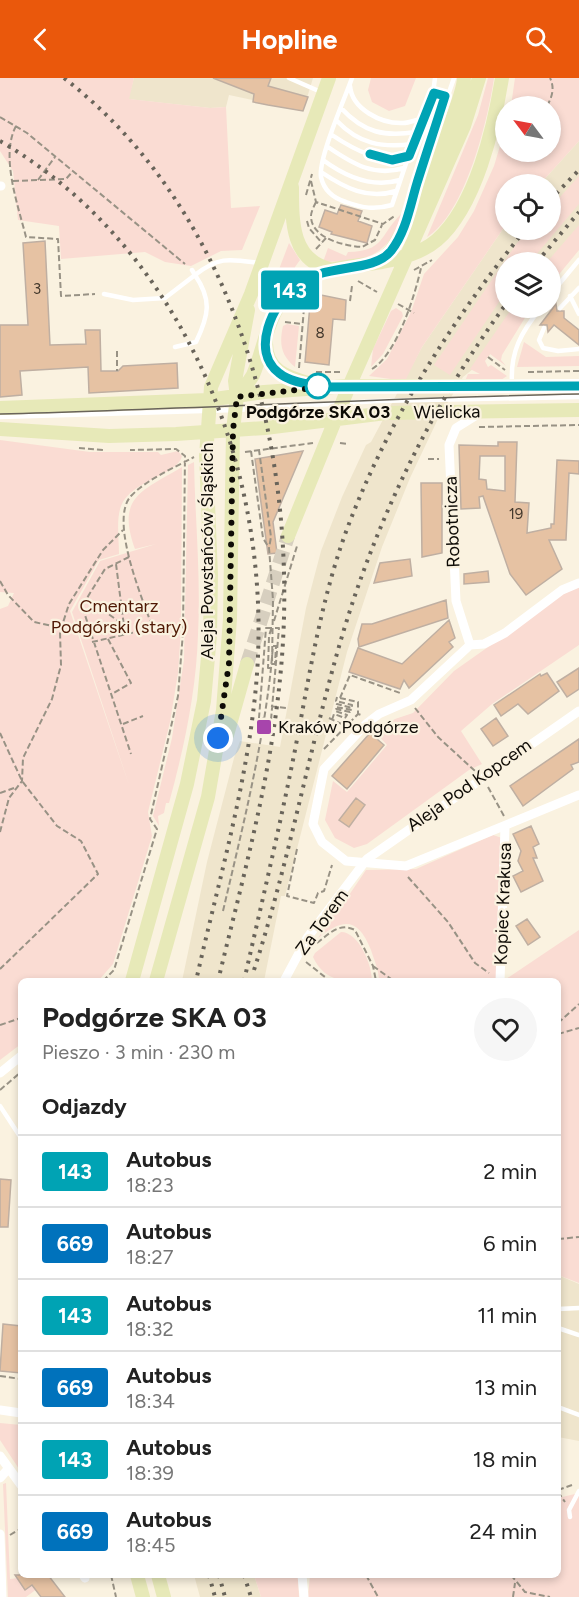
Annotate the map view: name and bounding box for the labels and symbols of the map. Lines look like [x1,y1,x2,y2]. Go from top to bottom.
north arrow [495,96,561,162]
line badge: 143 [256,270,324,310]
house number: 3 [33,280,41,298]
house number: 8 [315,324,325,342]
marker: Podgórze SKA 03 [305,373,331,399]
street label: Wielicka [413,400,481,424]
place label: Podgórze SKA 03 [246,401,390,423]
street label: Aleja Powstańców Śląskich [196,442,218,660]
street label: Robotnicza [439,476,465,568]
house number: 19 [509,505,523,523]
park label: Cmentarz Podgórski (stary) [51,595,187,638]
place label: Kraków Podgórze [278,716,419,738]
marker: Kraków Podgórze [255,718,273,736]
your location [203,723,233,753]
street label: Aleja Pod Kopcem [403,734,535,836]
street label: Kopiec Krakusa [490,842,516,966]
street label: Za Torem [291,885,353,959]

